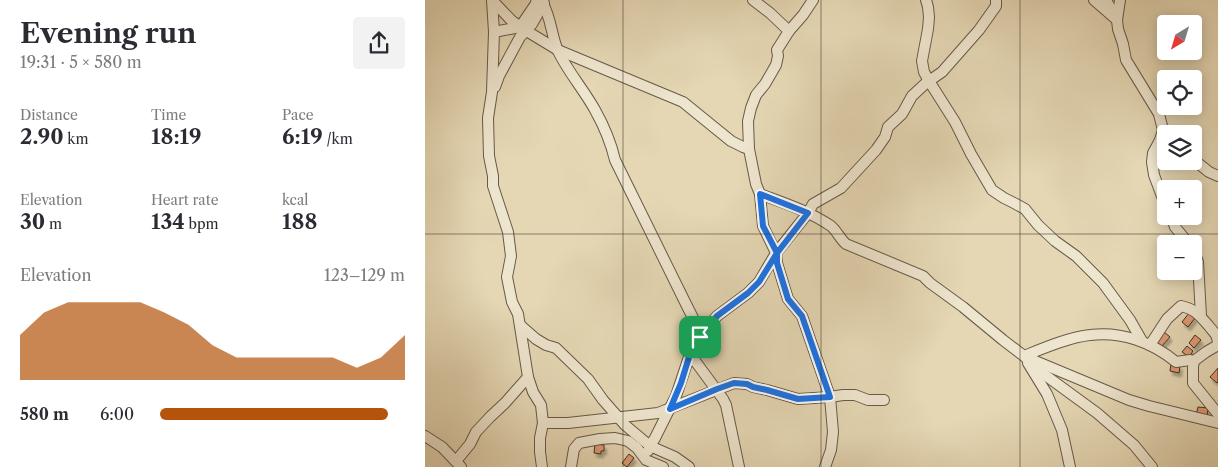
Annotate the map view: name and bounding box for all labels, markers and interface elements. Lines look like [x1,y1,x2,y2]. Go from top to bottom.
north arrow [1157,15,1203,60]
map controls [1157,15,1202,280]
text: Evening run [20,16,196,50]
button: share [353,17,405,69]
text: 19:31 · 5 × 580 m [20,52,142,72]
button: locate [1157,70,1202,115]
text: Distance [20,106,78,124]
text: Time [151,106,186,124]
text: Pace [282,106,314,124]
text: 2.90 [20,124,64,149]
text: 18:19 [151,124,202,149]
text: 6:19 [282,124,323,149]
button: layers [1157,125,1202,170]
text: km [64,130,88,148]
text: /km [323,130,353,148]
button: + [1157,180,1202,225]
text: Elevation [20,191,83,209]
text: Heart rate [151,191,218,209]
text: kcal [282,191,308,209]
text: 30 [20,209,45,234]
text: 134 [151,209,185,234]
text: 188 [282,209,317,234]
text: m [45,215,62,233]
text: bpm [185,215,219,233]
button: − [1157,235,1202,280]
text: Elevation [20,265,91,285]
text: 123–129 m [324,265,405,285]
pin [679,316,721,358]
icon: arrive [686,323,714,351]
text: 580 m [20,404,69,424]
text: 6:00 [100,404,134,424]

